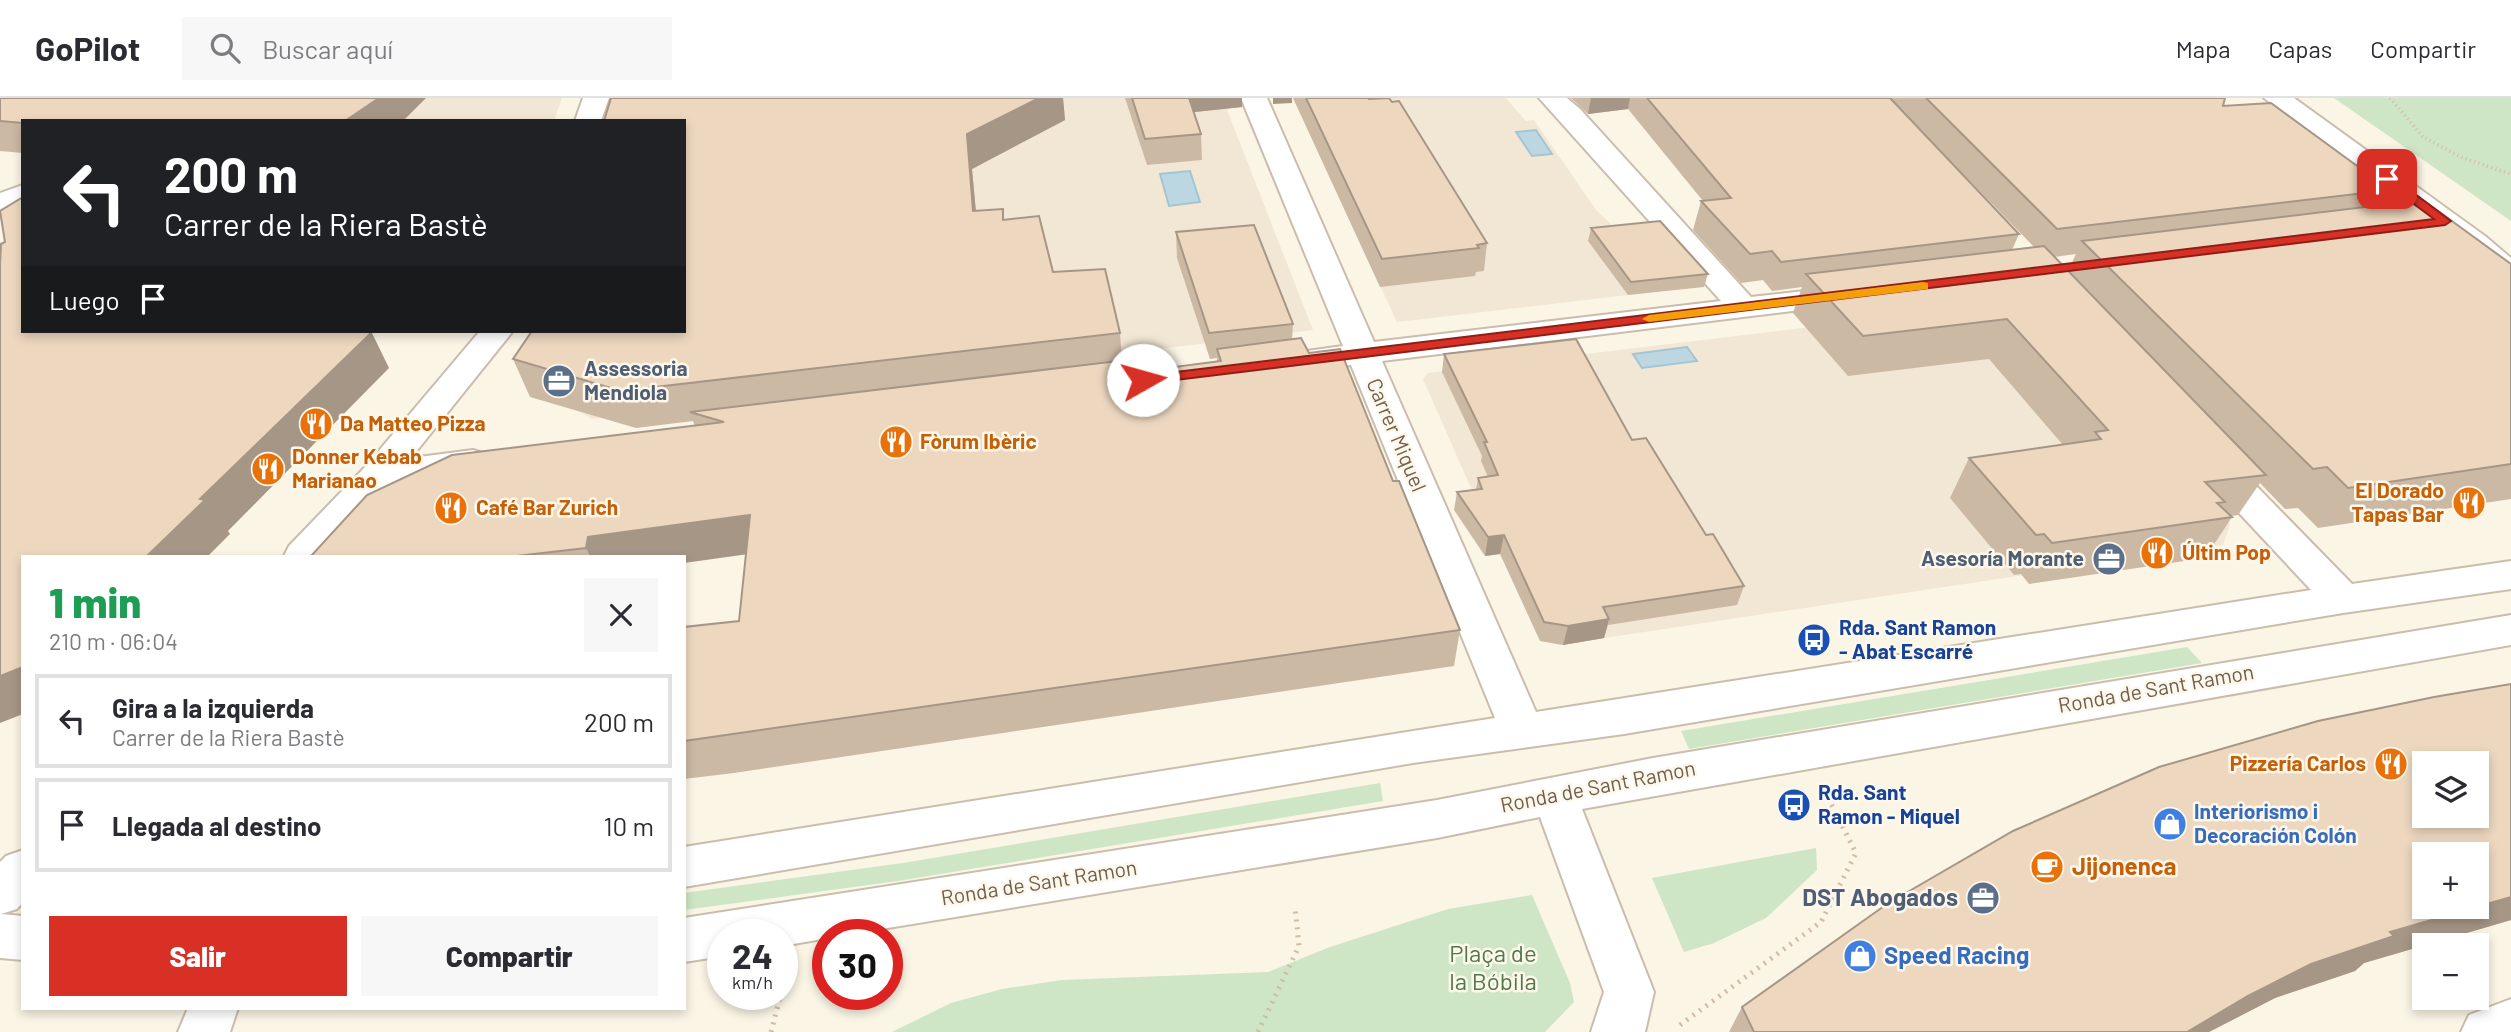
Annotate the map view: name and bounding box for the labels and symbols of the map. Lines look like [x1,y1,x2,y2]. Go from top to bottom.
pin [2357,149,2417,209]
position arrow [1106,343,1180,417]
place label: Assessoria Mendiola [584,355,687,404]
office icon: Assessoria Mendiola [540,362,578,400]
street label: Carrer Miquel [1362,374,1432,495]
restaurant icon: Da Matteo Pizza [297,405,335,443]
place label: Da Matteo Pizza [340,410,486,435]
restaurant icon: Fòrum Ibèric [877,423,915,461]
place label: Fòrum Ibèric [920,428,1037,453]
place label: Donner Kebab Marianao [292,443,422,492]
restaurant icon: Donner Kebab Marianao [249,450,287,488]
place label: El Dorado Tapas Bar [2352,477,2444,526]
restaurant icon: El Dorado Tapas Bar [2450,484,2488,522]
restaurant icon: Café Bar Zurich [432,489,470,527]
place label: Café Bar Zurich [476,494,618,519]
restaurant icon: Últim Pop [2138,534,2176,572]
place label: Últim Pop [2182,539,2271,564]
office icon: Asesoría Morante [2090,540,2128,578]
place label: Asesoría Morante [1921,545,2084,570]
place label: Rda. Sant Ramon - Abat Escarré [1839,614,1996,663]
bus stop icon: Rda. Sant Ramon - Abat Escarré [1795,621,1833,659]
street label: Ronda de Sant Ramon [2056,658,2256,717]
restaurant icon: Pizzería Carlos [2372,745,2410,783]
place label: Pizzería Carlos [2230,750,2366,775]
street label: Ronda de Sant Ramon [1498,754,1697,817]
place label: Rda. Sant Ramon - Miquel [1818,779,1960,828]
bus stop icon: Rda. Sant Ramon - Miquel [1775,786,1813,824]
place label: Interiorismo i Decoración Colón [2194,798,2357,847]
shop icon: Interiorismo i Decoración Colón [2151,805,2189,843]
cafe icon: Jijonenca [2028,848,2066,886]
place label: Jijonenca [2072,851,2176,880]
street label: Ronda de Sant Ramon [939,854,1139,909]
office icon: DST Abogados [1964,879,2002,917]
place label: DST Abogados [1802,882,1958,911]
speed limit sign: 30 [812,919,903,1010]
shop icon: Speed Racing [1841,937,1879,975]
park label: Plaça de la Bóbila [1449,938,1537,995]
place label: Speed Racing [1884,940,2029,969]

